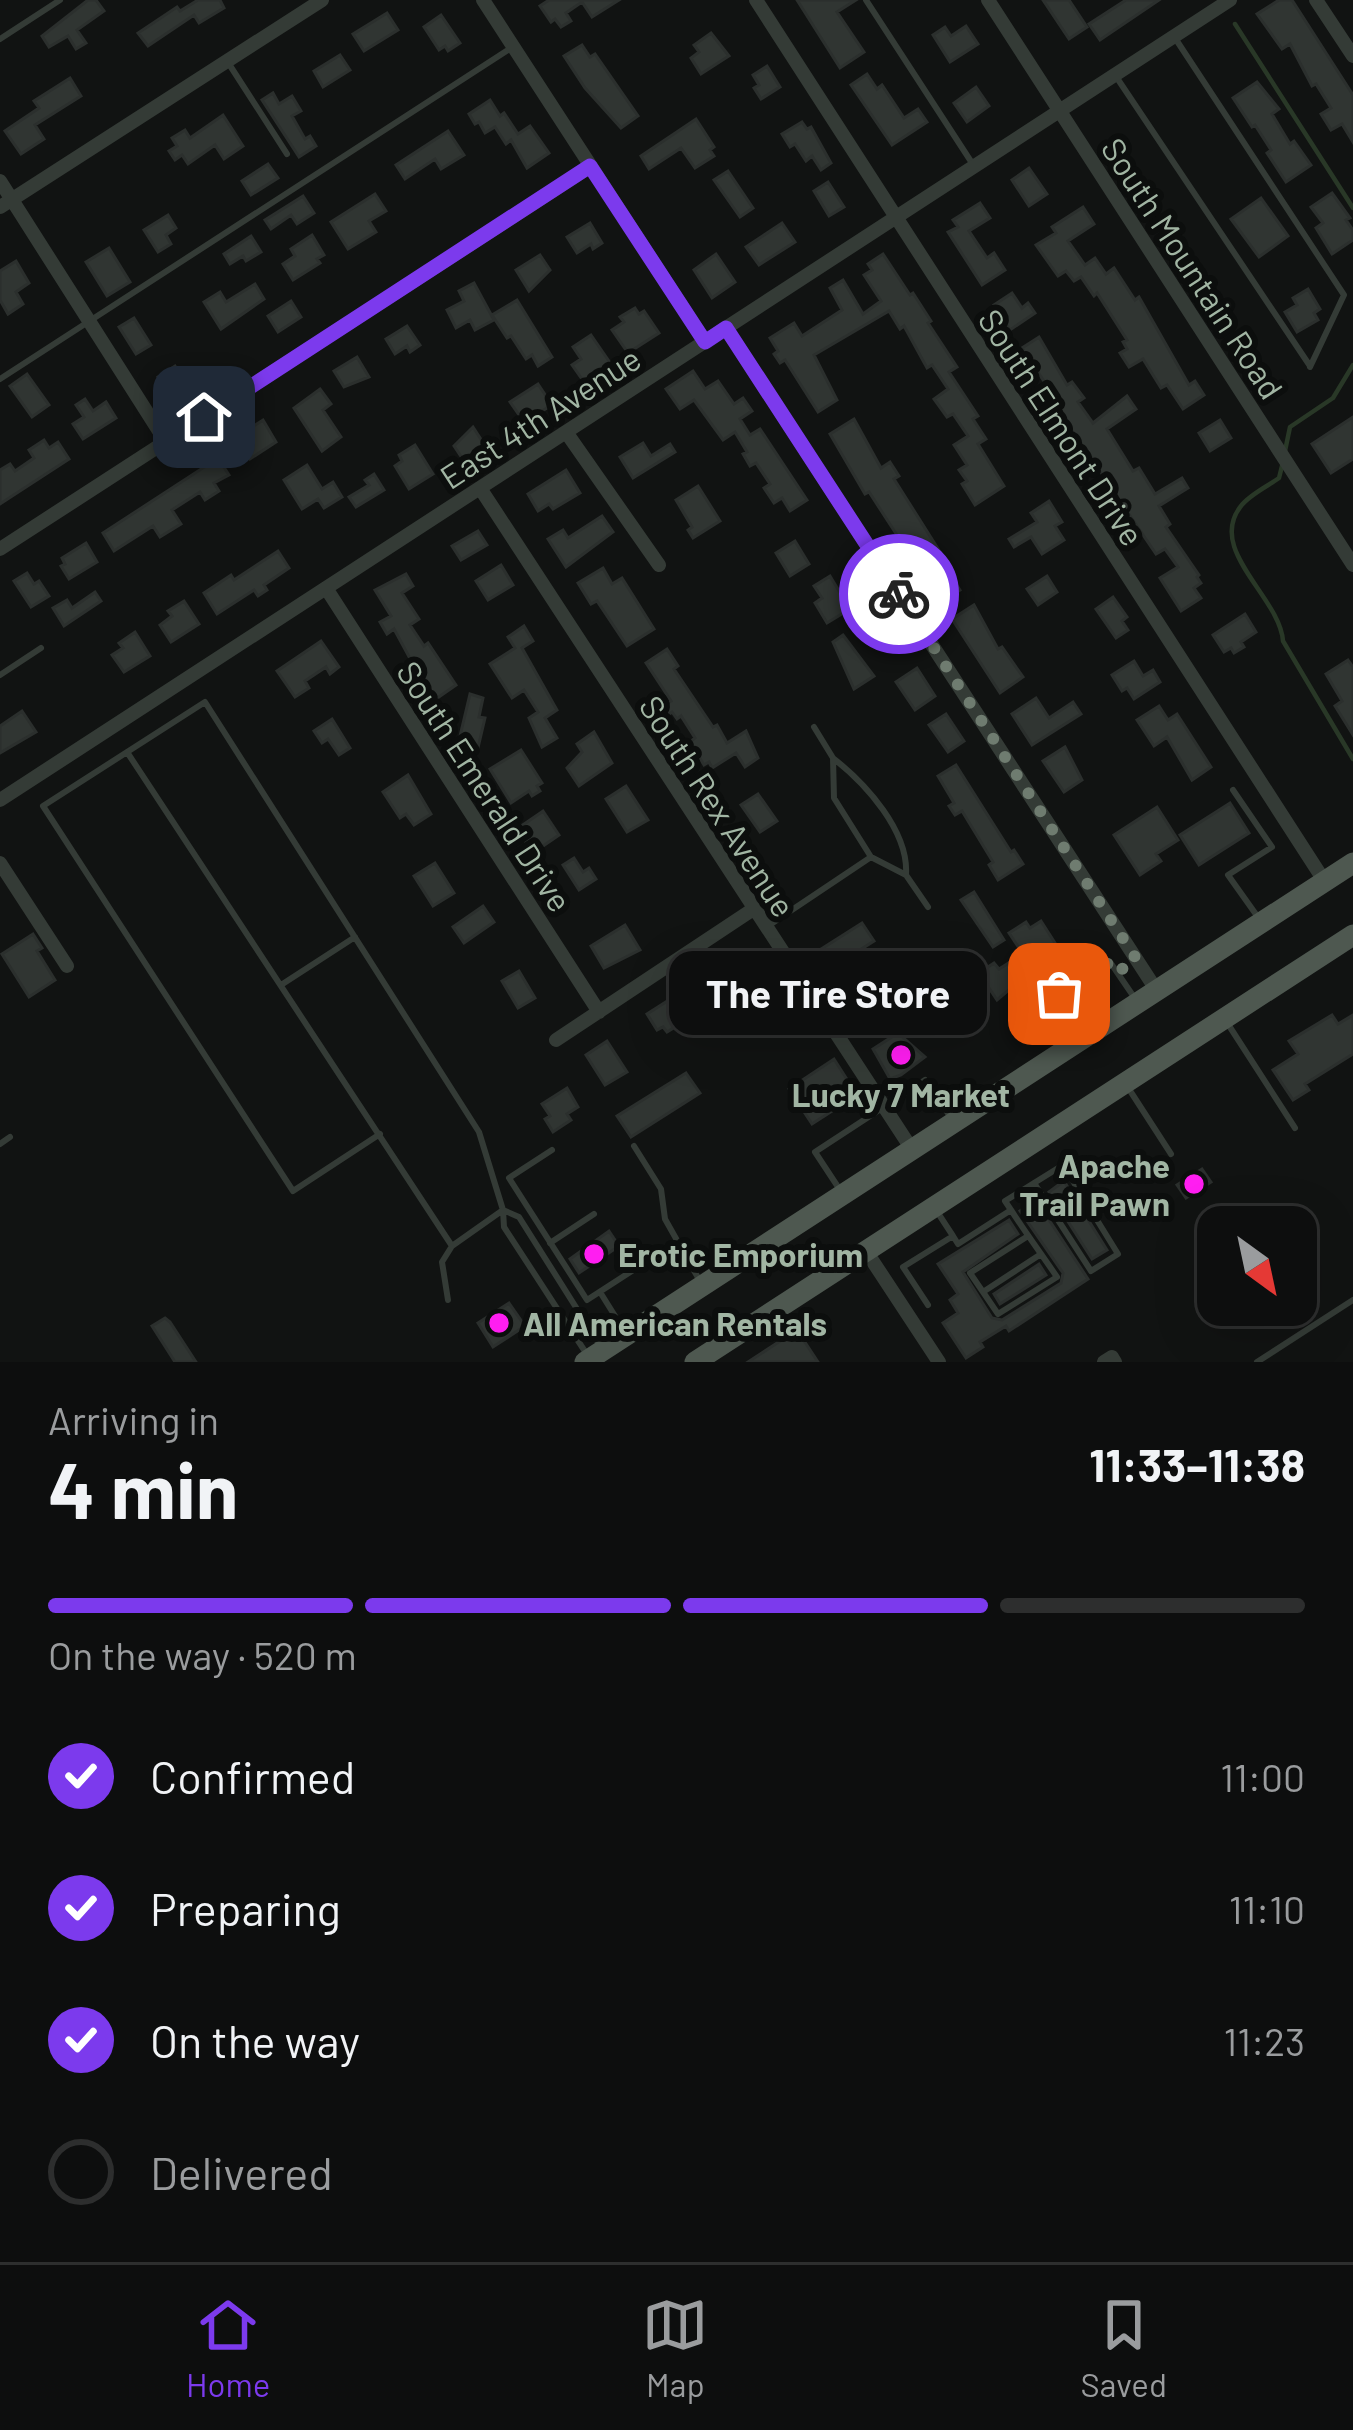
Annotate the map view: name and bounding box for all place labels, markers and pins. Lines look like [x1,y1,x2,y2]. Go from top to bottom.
pin [153,366,255,468]
pin [1008,943,1110,1045]
callout: The Tire Store [669,952,987,1036]
marker: Lucky 7 Market [888,1042,914,1068]
place label: Lucky 7 Market [792,1074,1010,1114]
place label: Apache Trail Pawn [1019,1145,1170,1223]
marker: Apache Trail Pawn [1181,1171,1207,1197]
place label: Erotic Emporium [618,1234,863,1274]
marker: Erotic Emporium [581,1241,607,1267]
place label: All American Rentals [523,1303,827,1343]
marker: All American Rentals [486,1310,512,1336]

